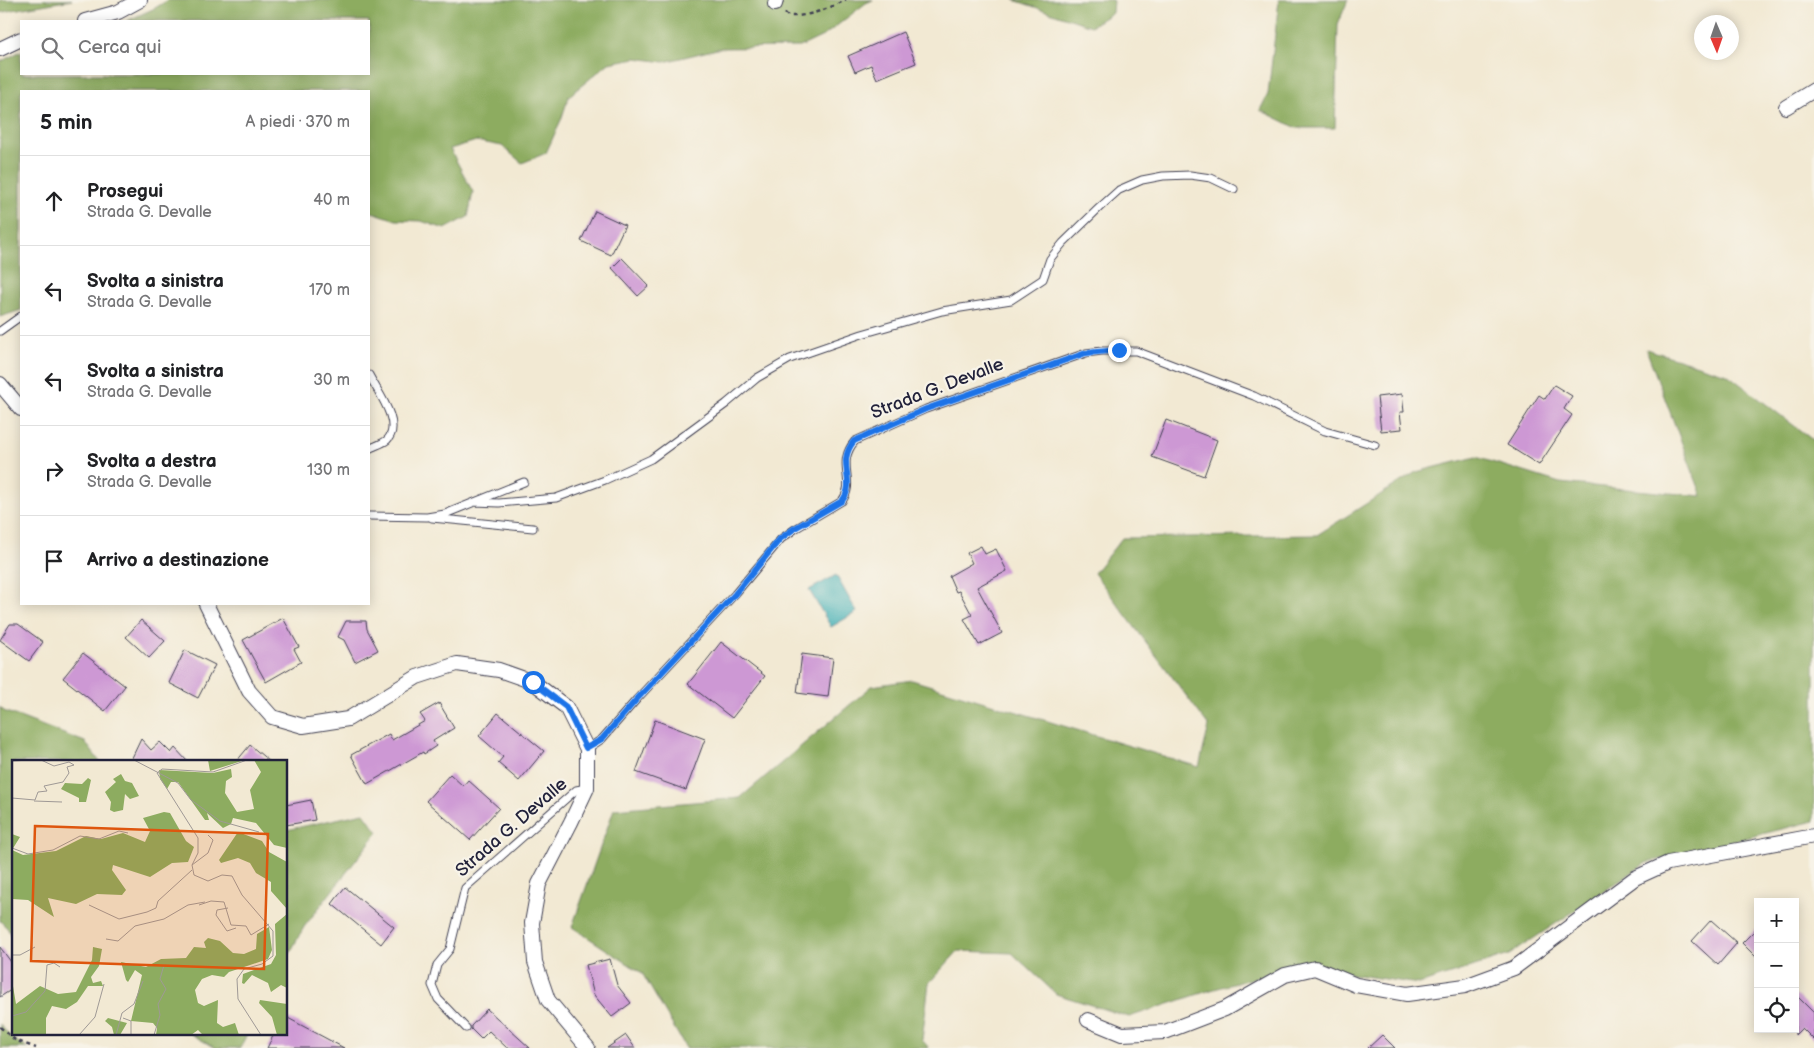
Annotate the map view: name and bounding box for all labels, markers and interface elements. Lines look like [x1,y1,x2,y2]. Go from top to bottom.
north arrow [1694,15,1739,60]
search box [20,20,370,75]
icon: search [38,34,66,62]
text: Cerca qui [78,36,161,59]
text: 5 min [40,110,93,135]
text: A piedi · 370 m [245,113,350,132]
text: Prosegui [87,180,163,203]
icon: ahead [40,187,68,215]
text: 40 m [313,191,350,210]
text: Strada G. Devalle [87,203,212,222]
text: Svolta a sinistra [87,270,224,293]
icon: left [40,277,68,305]
text: 170 m [309,281,350,300]
text: Strada G. Devalle [87,293,212,312]
route end [1108,339,1131,362]
street label: Strada G. Devalle [868,353,1007,423]
text: Svolta a sinistra [87,360,224,383]
icon: left [40,367,68,395]
text: 30 m [313,371,350,390]
text: Strada G. Devalle [87,383,212,402]
text: Svolta a destra [87,450,217,473]
icon: right [40,457,68,485]
text: 130 m [307,461,350,480]
text: Strada G. Devalle [87,473,212,492]
icon: arrive [40,547,68,575]
text: Arrivo a destinazione [87,549,269,572]
route start [522,671,545,694]
inset map [12,760,288,1036]
street label: Strada G. Devalle [451,773,571,881]
map controls [1754,898,1799,1033]
button: + [1754,898,1799,943]
button: − [1754,943,1799,988]
button: locate [1754,988,1799,1033]

